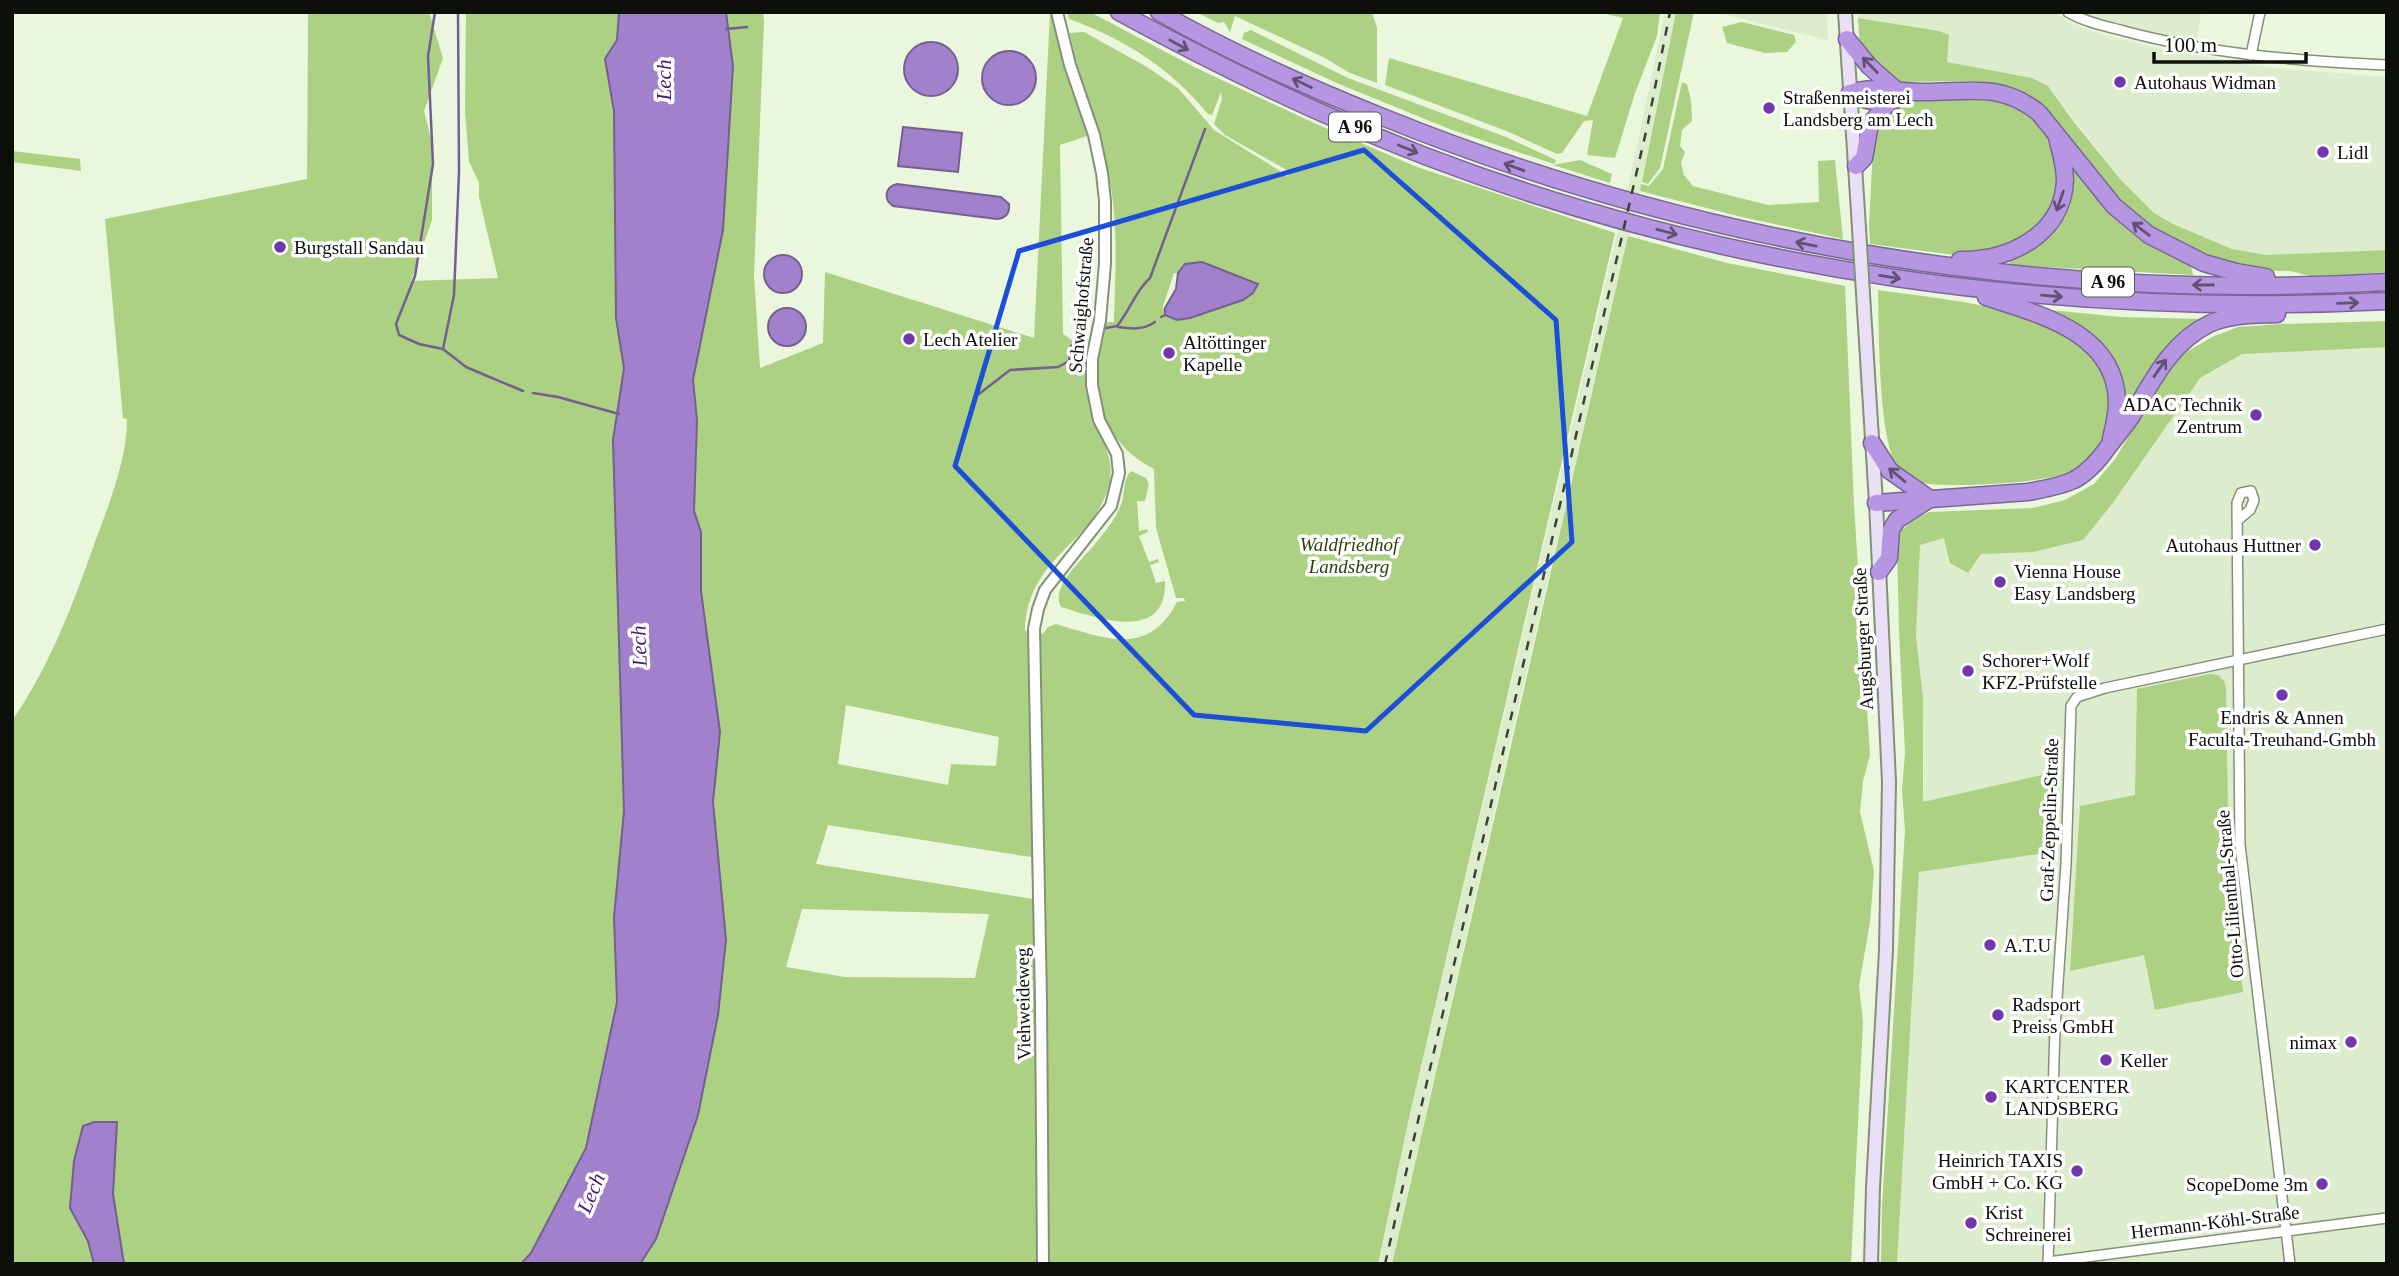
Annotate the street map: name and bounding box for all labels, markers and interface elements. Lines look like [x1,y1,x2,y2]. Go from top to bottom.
scale bar [2154,21,2306,65]
text: 100 m [2164,33,2217,57]
one-way arrow [1168,39,1189,52]
one-way arrow [1861,57,1878,74]
water label: Lech [652,60,676,101]
place label: Autohaus Widman [2134,72,2276,93]
marker: Autohaus Widman [2112,74,2128,90]
one-way arrow [1292,76,1313,89]
place label: Straßenmeisterei Landsberg am Lech [1783,87,1934,130]
marker: Straßenmeisterei Landsberg am Lech [1761,100,1777,116]
road number: A 96 [1329,112,1381,142]
place label: Lidl [2337,142,2369,163]
one-way arrow [1397,143,1419,156]
marker: Lidl [2315,144,2331,160]
one-way arrow [1503,160,1525,172]
one-way arrow [2052,190,2065,212]
one-way arrow [2132,221,2151,236]
one-way arrow [1655,226,1678,239]
street label: Schwaighofstraße [1065,236,1097,374]
place label: Burgstall Sandau [294,237,425,258]
one-way arrow [1795,237,1818,250]
marker: Burgstall Sandau [272,239,288,255]
road number: A 96 [2082,268,2134,296]
one-way arrow [1878,271,1901,284]
one-way arrow [2192,278,2215,292]
one-way arrow [2041,290,2063,303]
one-way arrow [2336,296,2359,309]
place label: Lech Atelier [923,329,1018,350]
marker: Lech Atelier [901,331,917,347]
place label: Altöttinger Kapelle [1183,332,1267,375]
marker: Altöttinger Kapelle [1161,345,1177,361]
one-way arrow [2153,359,2168,378]
place label: ADAC Technik Zentrum [2123,394,2242,437]
marker: ADAC Technik Zentrum [2248,407,2264,423]
one-way arrow [1888,468,1906,483]
park label: Waldfriedhof Landsberg [1300,534,1401,577]
place label: Autohaus Huttner [2165,535,2302,556]
marker: Autohaus Huttner [2307,537,2323,553]
place label: Vienna House Easy Landsberg [2014,561,2136,604]
street label: Augsburger Straße [1849,567,1877,711]
marker: Vienna House Easy Landsberg [1992,574,2008,590]
water label: Lech [626,625,652,668]
place label: Schorer+Wolf KFZ-Prüfstelle [1982,650,2097,693]
marker: Schorer+Wolf KFZ-Prüfstelle [1960,663,1976,679]
marker: Endris & Annen Faculta-Treuhand-Gmbh [2274,687,2290,703]
place label: Endris & Annen Faculta-Treuhand-Gmbh [2188,707,2377,750]
street label: Graf-Zeppelin-Straße [2036,738,2062,902]
street label: Otto-Lilienthal-Straße [2212,809,2248,979]
place label: A.T.U [2004,935,2051,956]
marker: A.T.U [1982,937,1998,953]
street label: Viehweideweg [1012,947,1034,1061]
place label: Radsport Preiss GmbH [2012,994,2114,1037]
marker: Radsport Preiss GmbH [1990,1007,2006,1023]
place label: nimax [2290,1032,2337,1053]
marker: nimax [2343,1034,2359,1050]
place label: Keller [2120,1050,2168,1071]
marker: Keller [2098,1052,2114,1068]
place label: KARTCENTER LANDSBERG [2005,1076,2130,1119]
marker: KARTCENTER LANDSBERG [1983,1089,1999,1105]
place label: Heinrich TAXIS GmbH + Co. KG [1932,1150,2063,1193]
marker: Heinrich TAXIS GmbH + Co. KG [2069,1163,2085,1179]
water label: Lech [572,1170,610,1217]
place label: ScopeDome 3m [2186,1174,2308,1195]
marker: ScopeDome 3m [2314,1176,2330,1192]
street label: Hermann-Köhl-Straße [2129,1201,2301,1243]
place label: Krist Schreinerei [1985,1202,2072,1245]
marker: Krist Schreinerei [1963,1215,1979,1231]

